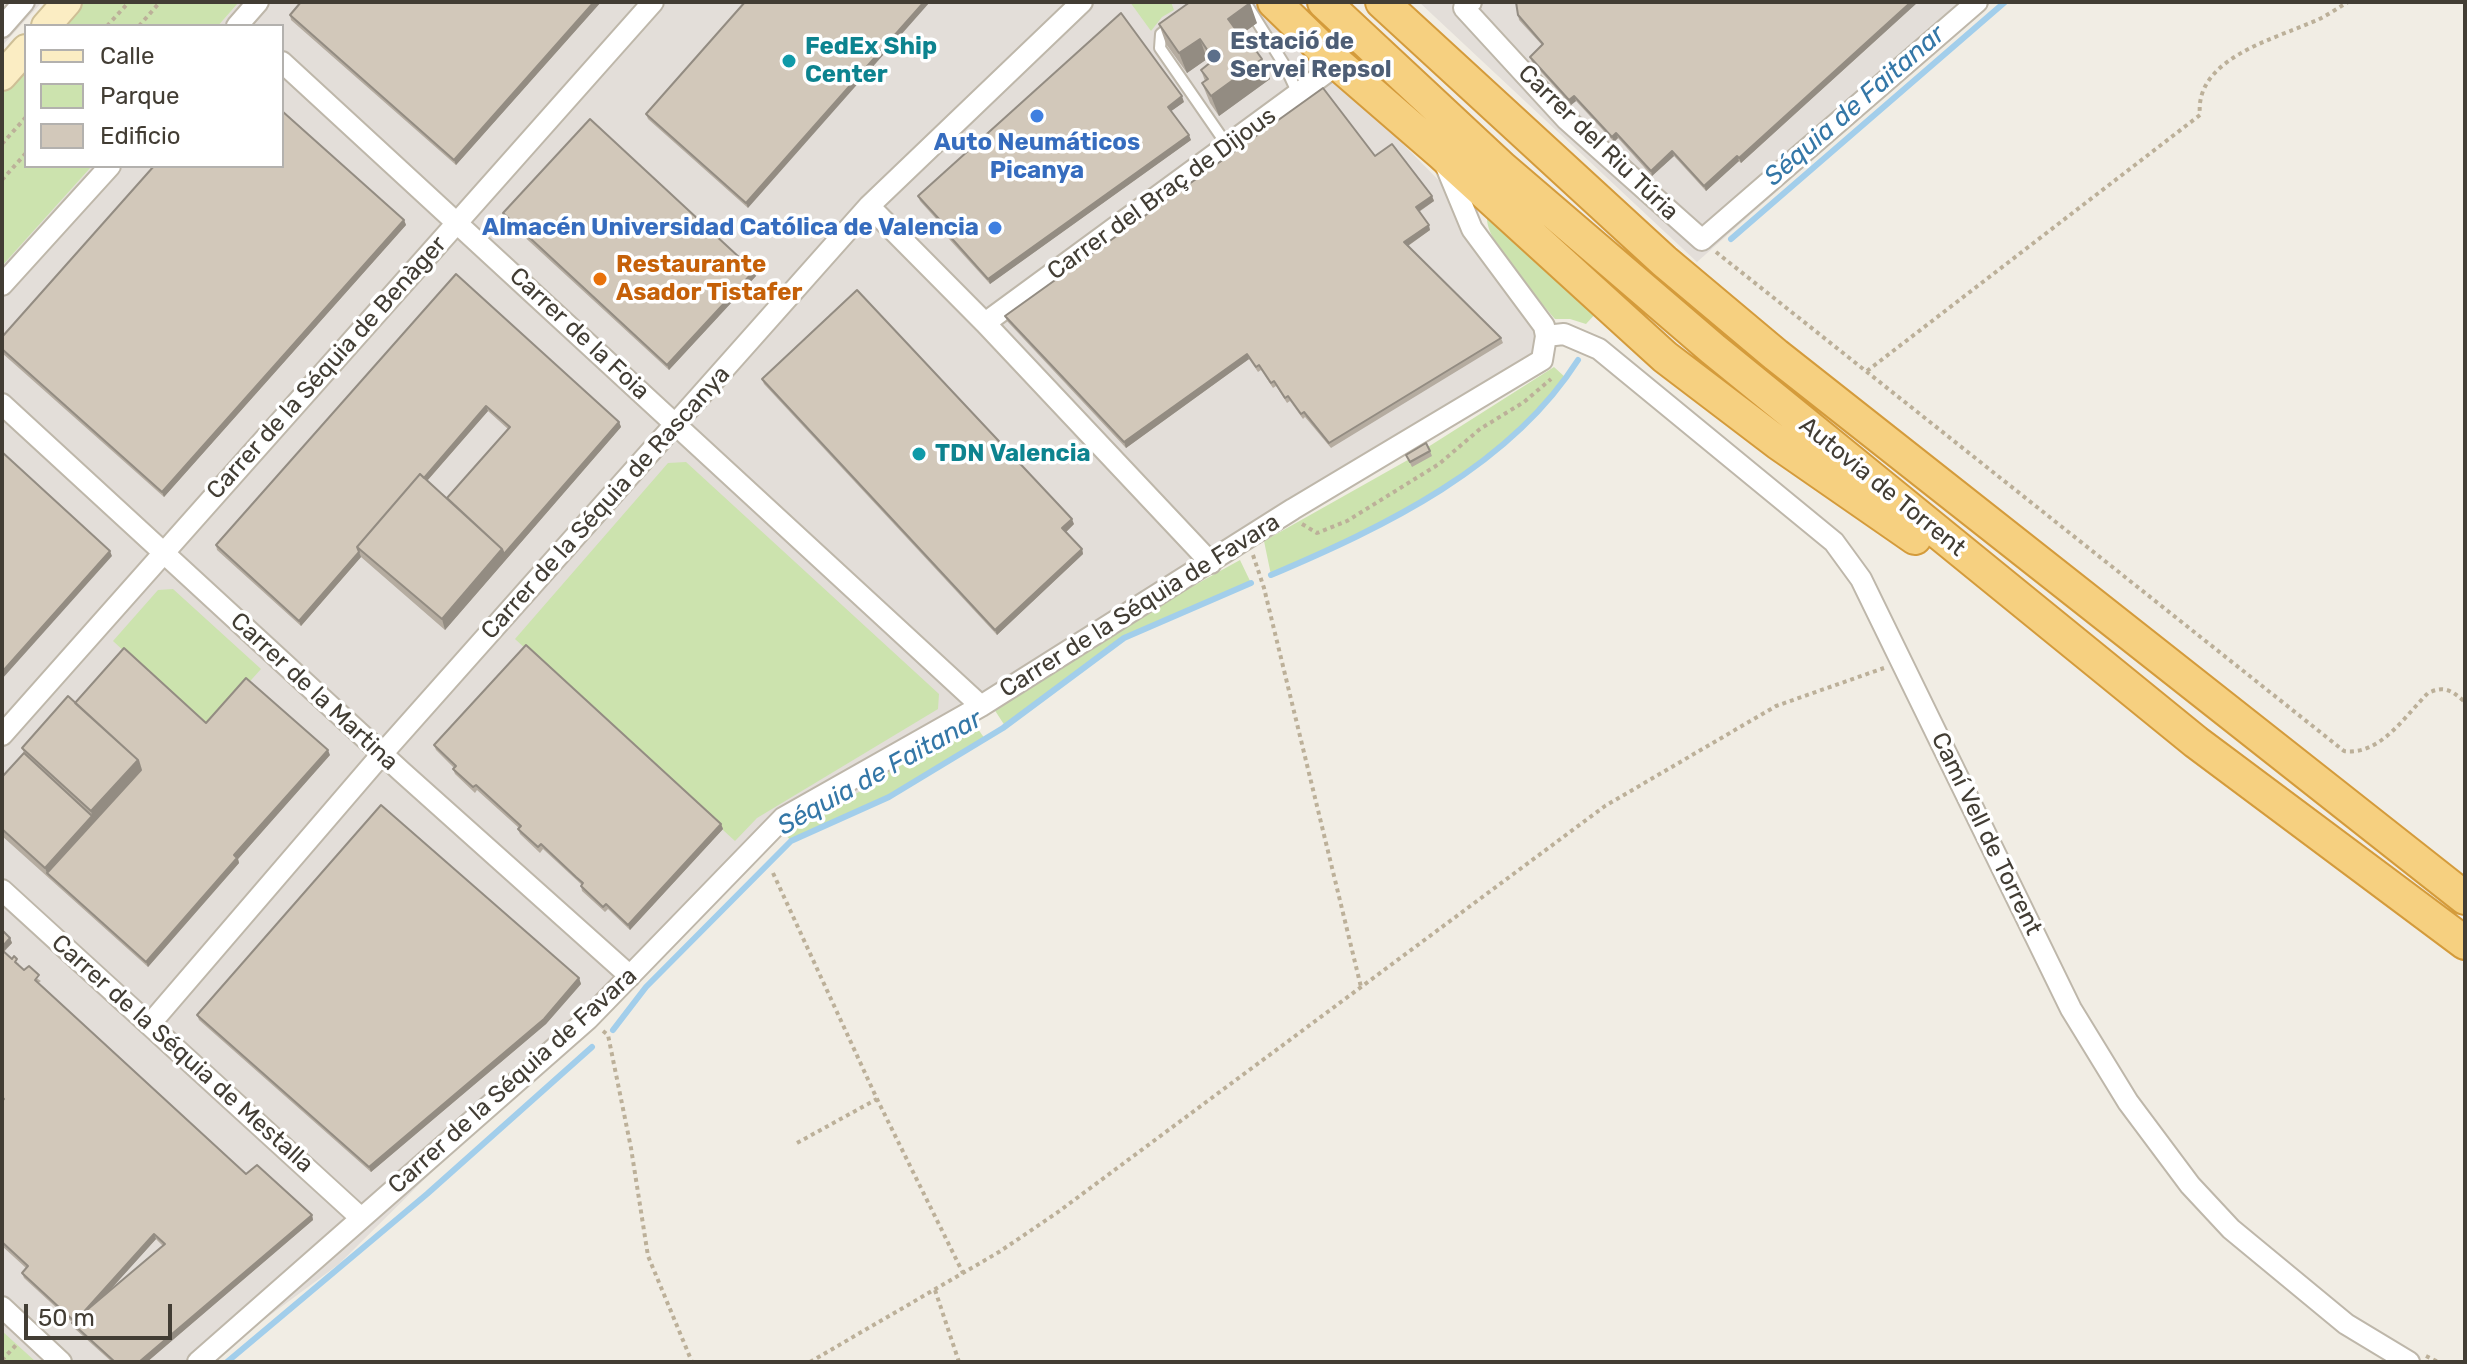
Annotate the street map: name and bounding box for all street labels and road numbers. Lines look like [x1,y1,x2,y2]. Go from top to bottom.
street label: Carrer del Riu Túria [1512,59,1684,227]
street label: Carrer del Braç de Dijous [1042,102,1282,286]
street label: Carrer de la Séquia de Benàger [201,231,453,505]
street label: Carrer de la Foia [503,262,655,406]
street label: Carrer de la Séquia de Rascanya [476,360,736,646]
street label: Autovia de Torrent [1793,411,1971,563]
street label: Carrer de la Séquia de Favara [995,508,1285,704]
street label: Carrer de la Martina [224,607,404,777]
street label: Camí Vell de Torrent [1924,728,2048,940]
street label: Carrer de la Séquia de Mestalla [45,929,319,1179]
street label: Carrer de la Séquia de Favara [383,962,643,1200]

